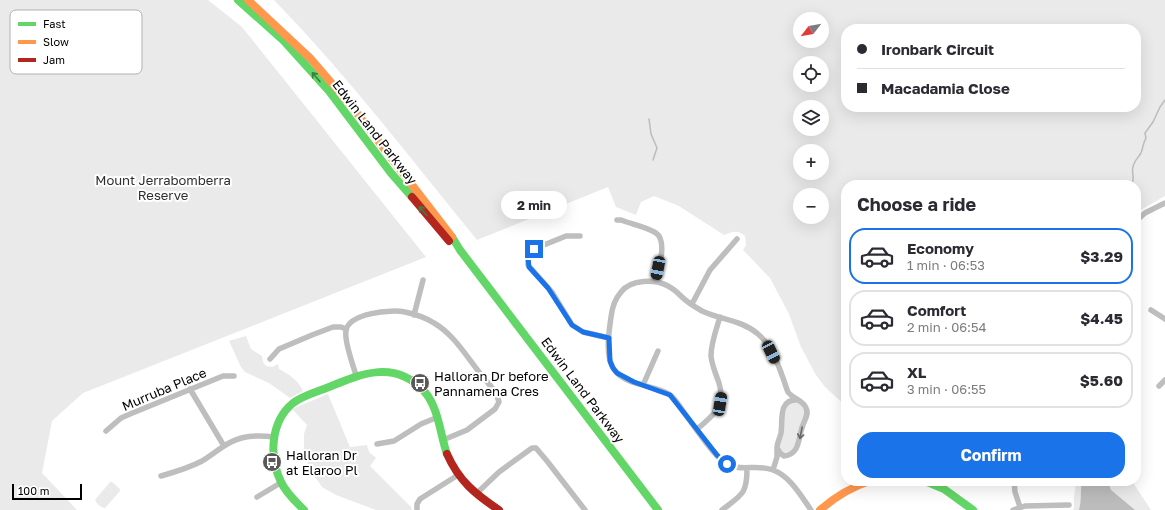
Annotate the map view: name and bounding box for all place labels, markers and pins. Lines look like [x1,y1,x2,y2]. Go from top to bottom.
place label: Halloran Dr before Pannamena Cres [434,368,548,399]
bus stop icon: Halloran Dr before Pannamena Cres [409,372,431,394]
place label: Halloran Dr at Elaroo Pl [286,447,358,478]
bus stop icon: Halloran Dr at Elaroo Pl [261,451,283,473]

